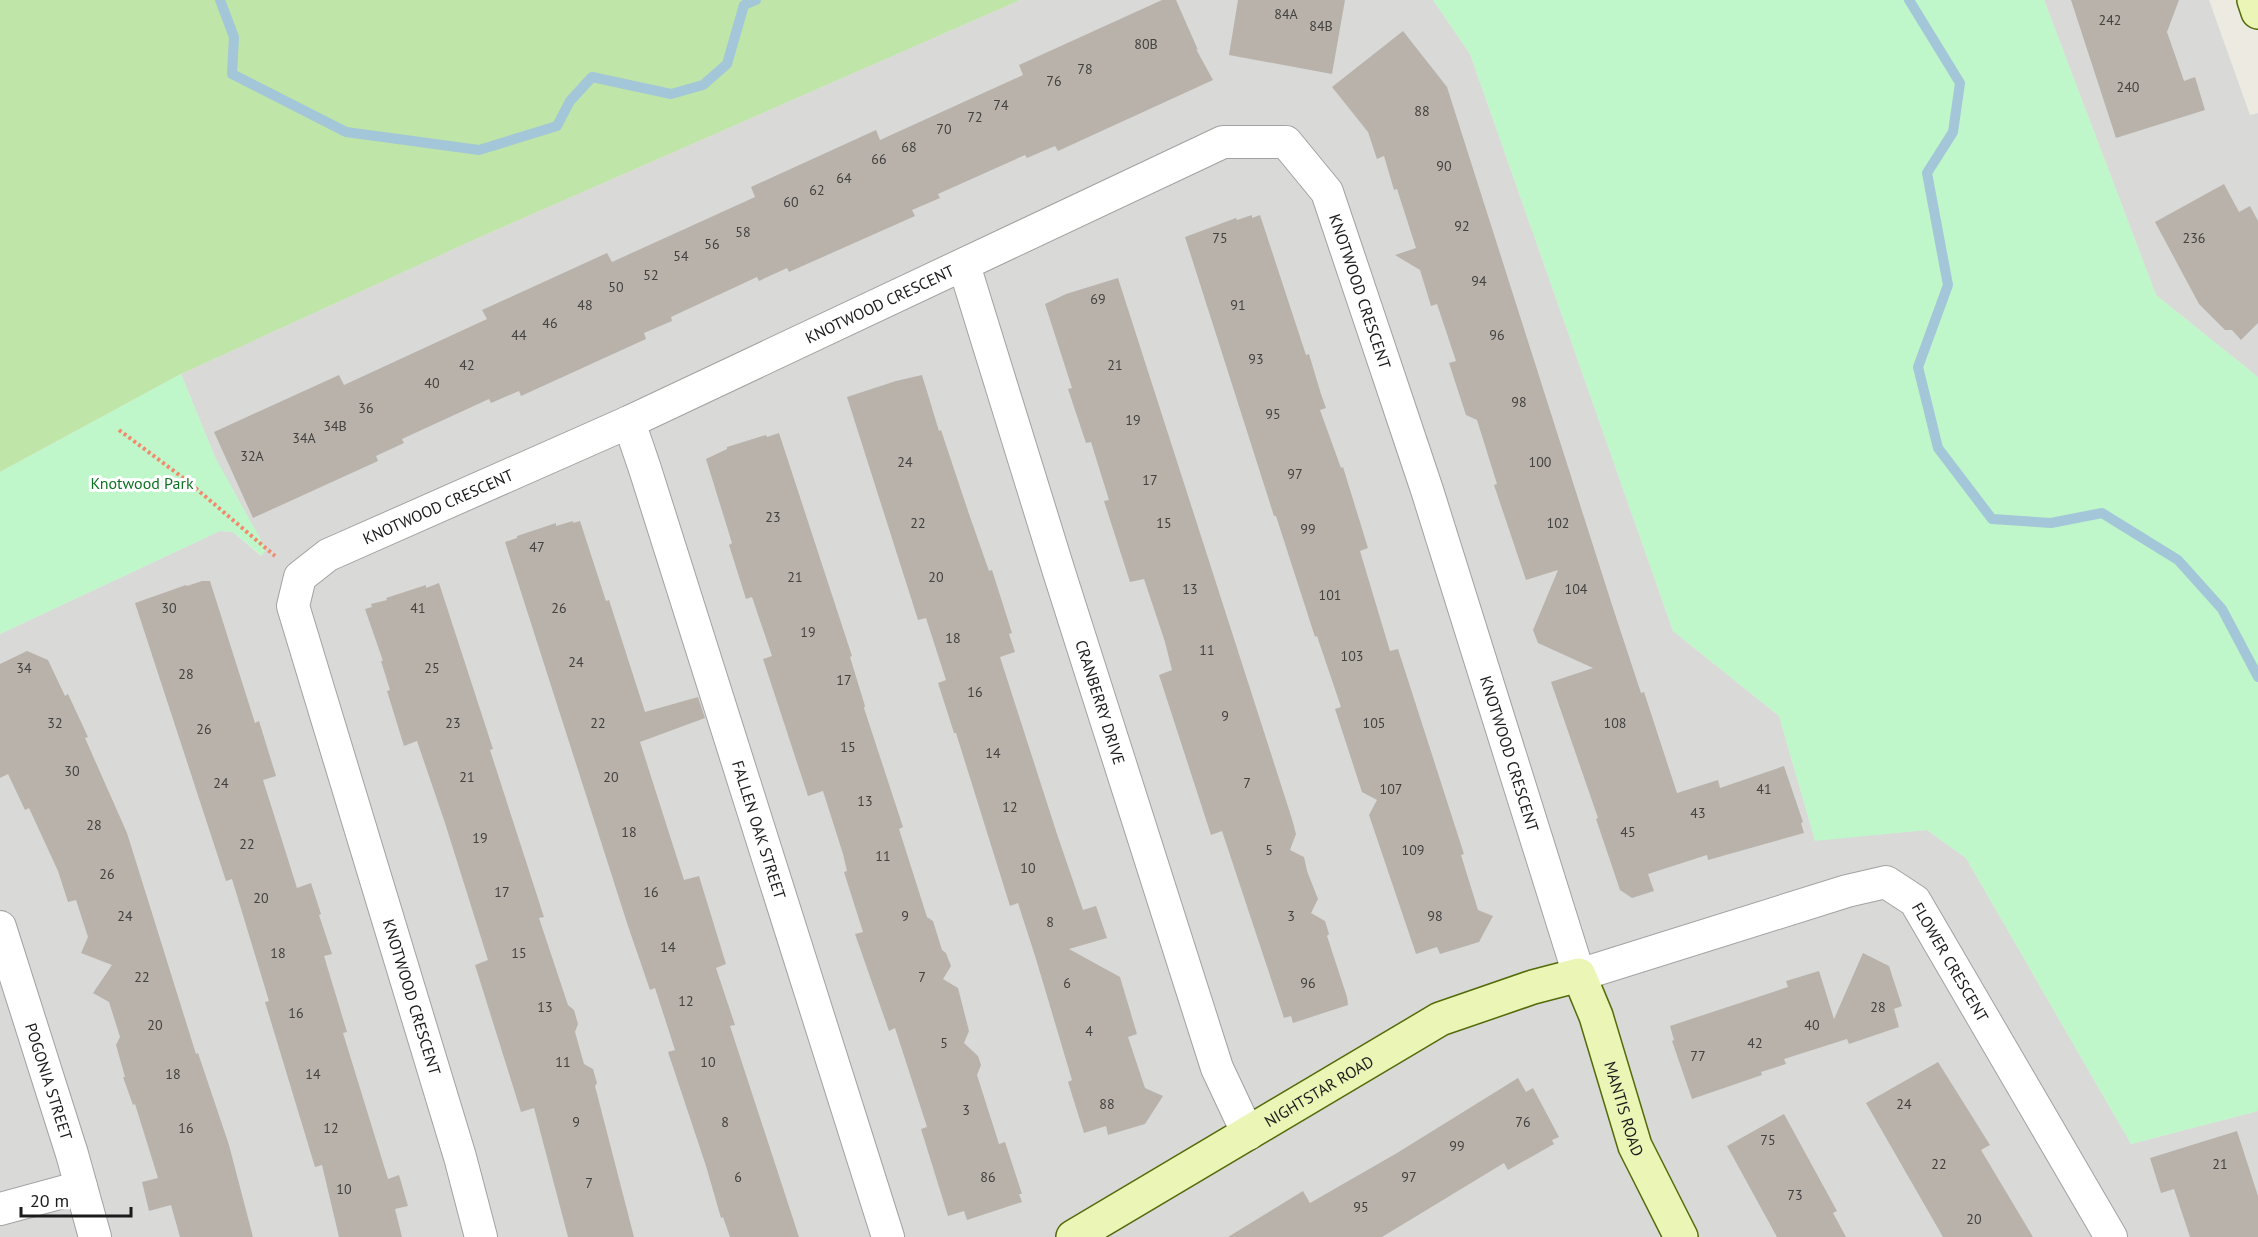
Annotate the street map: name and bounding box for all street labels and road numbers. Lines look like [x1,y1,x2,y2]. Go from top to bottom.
street label: KNOTWOOD CRESCENT [1325,211,1396,371]
street label: KNOTWOOD CRESCENT [802,260,957,348]
street label: KNOTWOOD CRESCENT [360,464,516,548]
street label: CRANBERRY DRIVE [1071,637,1130,767]
street label: KNOTWOOD CRESCENT [1476,673,1543,834]
street label: FALLEN OAK STREET [728,758,790,902]
street label: FLOWER CRESCENT [1908,899,1993,1025]
street label: KNOTWOOD CRESCENT [379,917,445,1078]
street label: POGONIA STREET [21,1020,77,1143]
street label: NIGHTSTAR ROAD [1261,1051,1377,1131]
street label: MANTIS ROAD [1600,1059,1649,1160]

